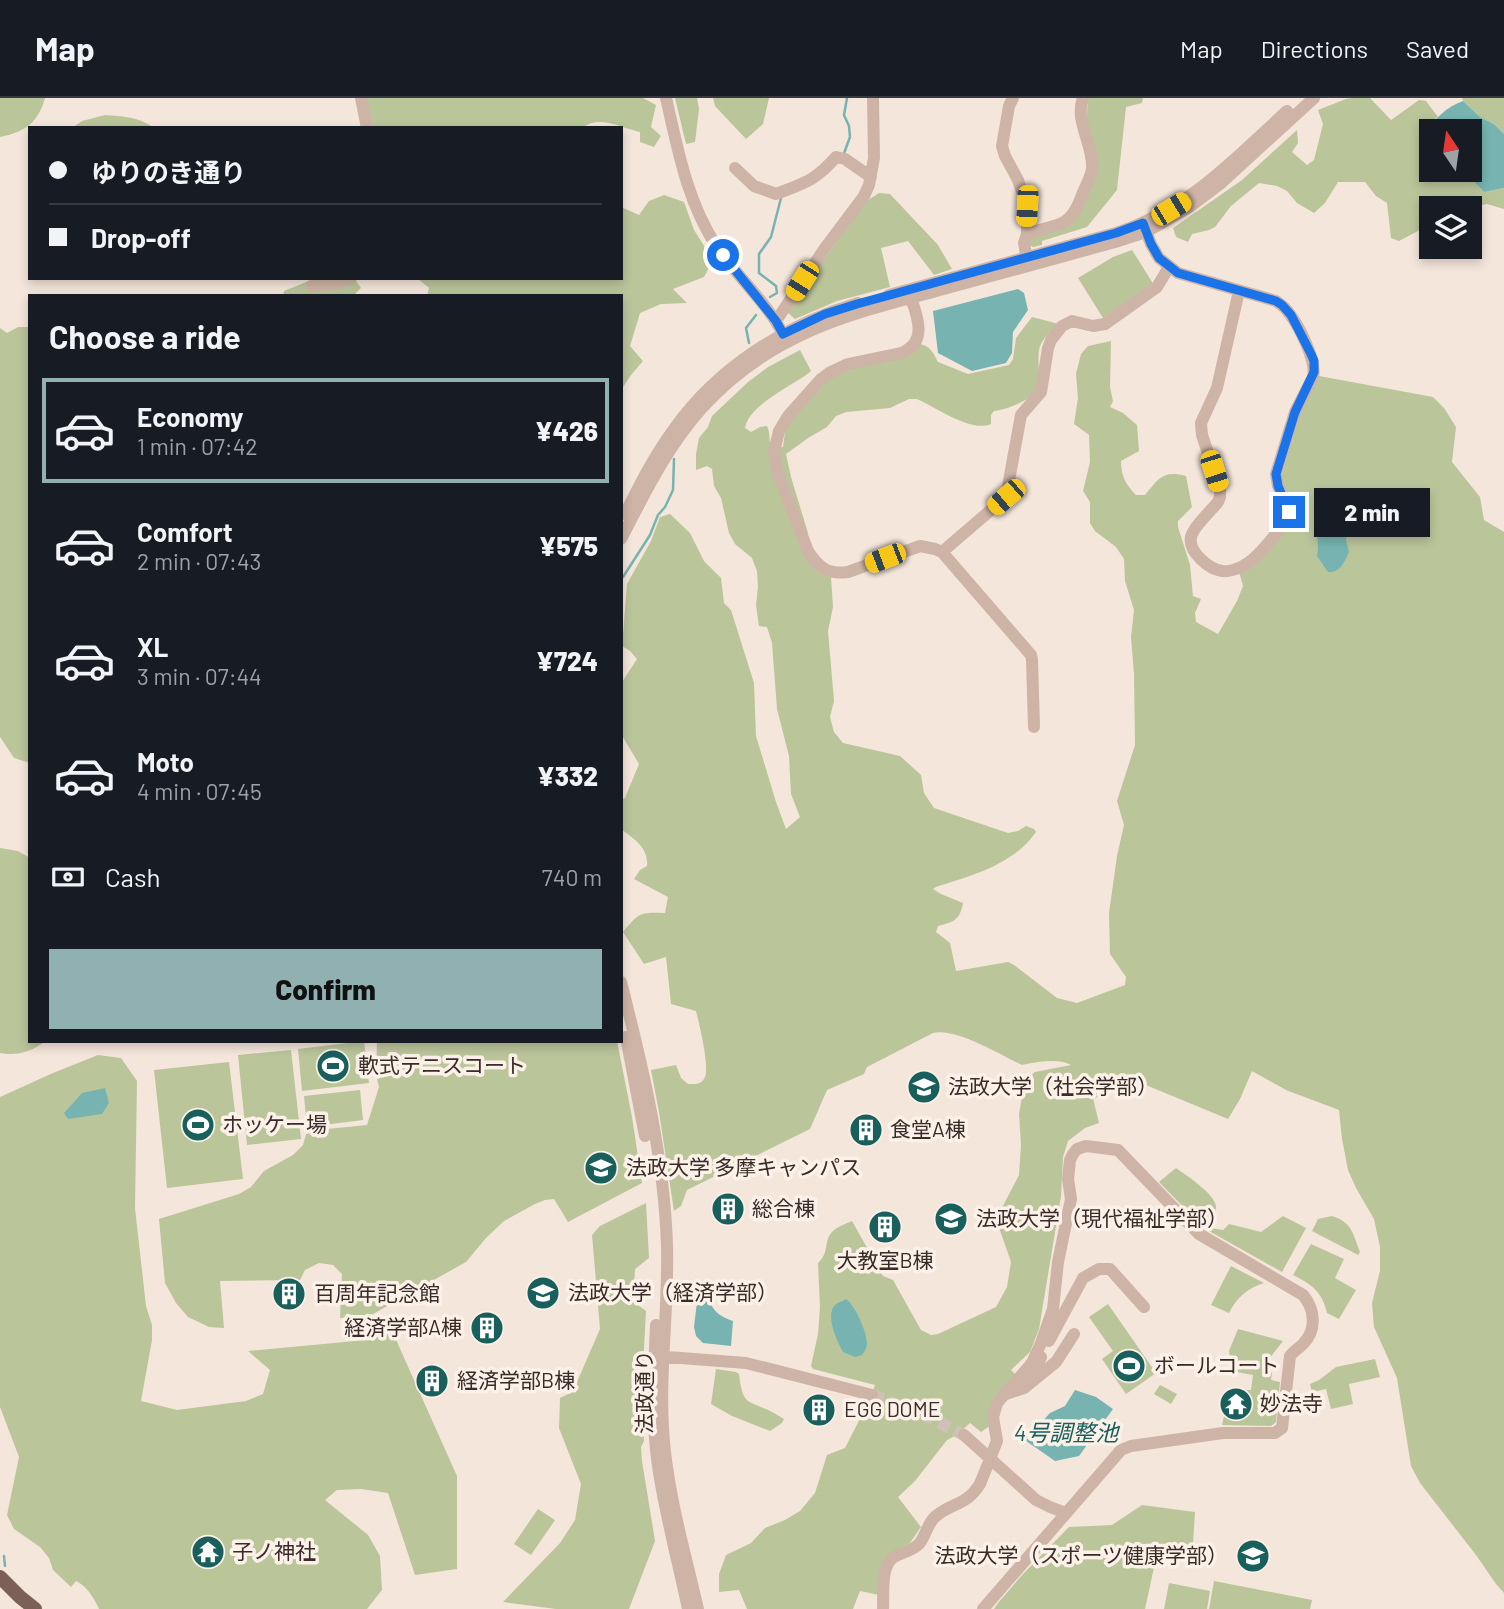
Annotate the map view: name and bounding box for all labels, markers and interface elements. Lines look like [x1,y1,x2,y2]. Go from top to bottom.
text: Map [35,28,95,68]
text: Map [1180,34,1223,63]
text: Directions [1261,34,1368,63]
text: Saved [1406,34,1469,63]
north arrow [1419,119,1482,182]
map controls [1419,119,1482,259]
text: ゆりのき通り [91,156,246,187]
car [1016,184,1039,228]
car [1148,189,1195,229]
button: layers [1419,196,1482,259]
text: Drop-off [91,222,191,253]
route start [707,239,739,271]
car [782,258,823,304]
text: Choose a ride [49,317,241,355]
icon: car [53,399,116,462]
text: Economy [137,401,243,432]
text: ¥426 [535,415,598,446]
text: 1 min · 07:42 [137,432,258,460]
car [1198,448,1231,494]
car [984,475,1029,519]
callout: 2 min [1314,488,1429,536]
route end [1273,496,1305,528]
text: 2 min [1344,498,1400,526]
icon: car [53,514,116,577]
text: Comfort [137,516,233,547]
text: ¥575 [539,530,598,561]
car [862,541,909,575]
text: 2 min · 07:43 [137,547,261,575]
icon: car [53,629,116,692]
text: XL [137,631,168,662]
text: ¥724 [536,645,598,676]
text: 3 min · 07:44 [137,662,262,690]
icon: car [53,744,116,807]
text: Moto [137,746,194,777]
text: ¥332 [537,760,598,791]
text: 4 min · 07:45 [137,777,262,805]
icon: cash [49,858,87,896]
text: Cash [105,861,160,892]
text: 740 m [542,863,602,891]
button: Confirm [49,949,602,1029]
sports icon: 軟式テニスコート [314,1047,352,1085]
place label: 軟式テニスコート [358,1052,526,1077]
school or university icon: 法政大学（社会学部） [905,1068,943,1106]
place label: 法政大学（社会学部） [948,1073,1158,1098]
sports icon: ホッケー場 [179,1106,217,1144]
place label: ホッケー場 [222,1111,327,1136]
building icon: 食堂A棟 [847,1111,885,1149]
place label: 食堂A棟 [890,1116,966,1141]
school or university icon: 法政大学 多摩キャンパス [582,1149,620,1187]
place label: 法政大学 多摩キャンパス [626,1154,861,1179]
building icon: 総合棟 [709,1190,747,1228]
place label: 総合棟 [752,1195,815,1220]
school or university icon: 法政大学（現代福祉学部） [932,1200,970,1238]
place label: 法政大学（現代福祉学部） [976,1205,1228,1230]
building icon: 大教室B棟 [866,1208,904,1246]
place label: 大教室B棟 [836,1247,934,1272]
school or university icon: 法政大学（経済学部） [524,1274,562,1312]
building icon: 百周年記念館 [270,1275,308,1313]
place label: 法政大学（経済学部） [568,1279,778,1304]
place label: 百周年記念館 [314,1280,440,1305]
building icon: 経済学部A棟 [468,1309,506,1347]
place label: 経済学部A棟 [344,1314,462,1339]
sports icon: ボールコート [1110,1347,1148,1385]
street label: 法政通り [631,1350,656,1434]
place label: ボールコート [1154,1352,1280,1377]
building icon: 経済学部B棟 [413,1362,451,1400]
place label: 経済学部B棟 [457,1367,575,1392]
temple icon: 妙法寺 [1217,1385,1255,1423]
place label: 妙法寺 [1260,1390,1323,1415]
building icon: EGG DOME [800,1391,838,1429]
place label: EGG DOME [844,1396,940,1421]
water label: 4号調整池 [1014,1418,1120,1446]
temple icon: 子ノ神社 [189,1533,227,1571]
school or university icon: 法政大学（スポーツ健康学部） [1234,1537,1272,1575]
place label: 子ノ神社 [232,1538,316,1563]
place label: 法政大学（スポーツ健康学部） [934,1542,1228,1567]

